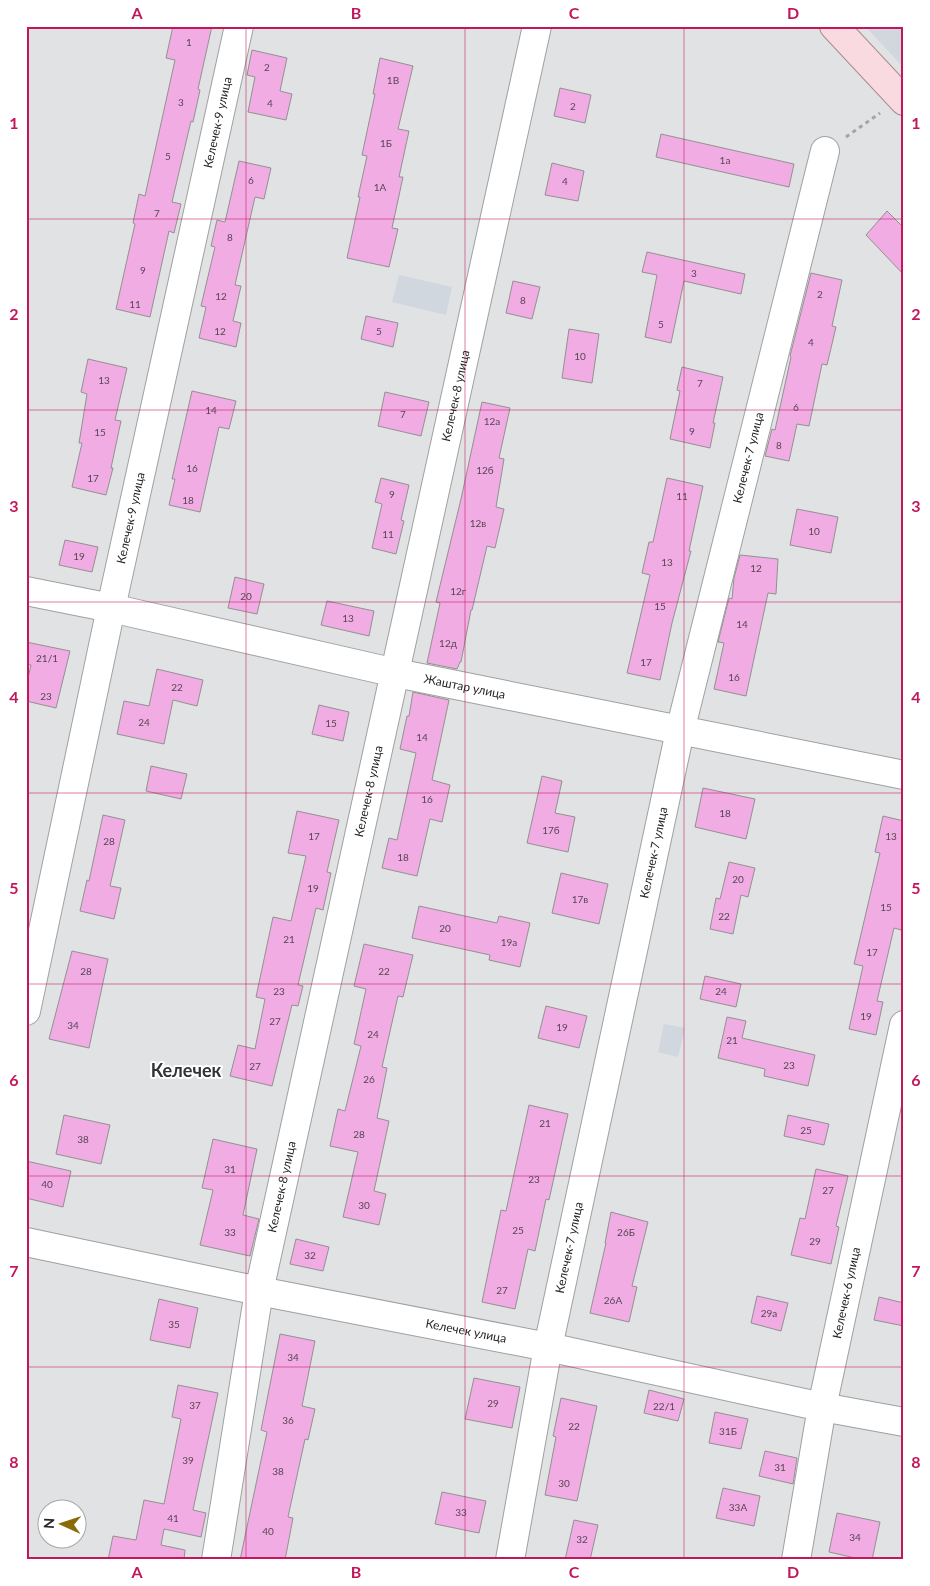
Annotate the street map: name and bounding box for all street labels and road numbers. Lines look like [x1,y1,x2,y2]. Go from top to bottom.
street label: Келечек-9 улица [200,75,235,169]
street label: Келечек-8 улица [438,349,473,443]
street label: Келечек-7 улица [729,411,766,505]
street label: Келечек-9 улица [113,471,148,565]
street label: Жаштар улица [423,671,507,702]
street label: Келечек-8 улица [351,744,386,838]
street label: Келечек-7 улица [636,805,671,900]
street label: Келечек-8 улица [264,1140,299,1234]
street label: Келечек-7 улица [552,1200,586,1295]
street label: Келечек-6 улица [829,1246,863,1340]
street label: Келечек улица [424,1315,508,1346]

